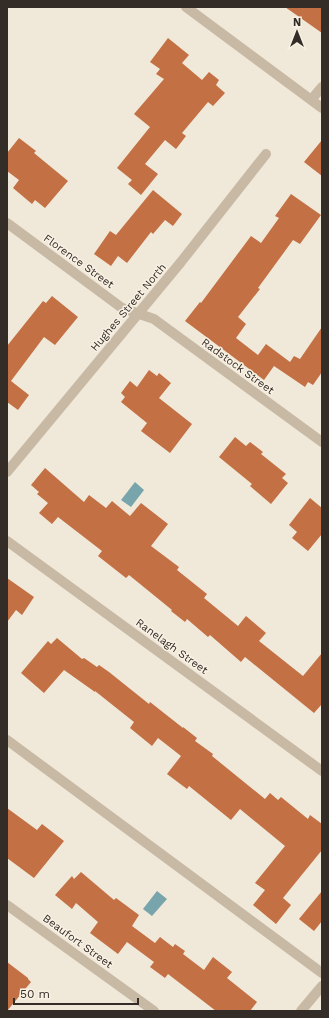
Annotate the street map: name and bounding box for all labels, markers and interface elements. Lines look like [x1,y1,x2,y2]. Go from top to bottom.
north arrow [277,12,317,52]
text: N [293,16,301,29]
street label: Florence Street [41,232,117,291]
street label: Hughes Street North [88,261,169,354]
street label: Radstock Street [199,336,277,397]
street label: Ranelagh Street [133,616,211,677]
street label: Beaufort Street [40,912,115,971]
scale bar [14,980,138,1006]
text: 50 m [20,987,50,1001]

